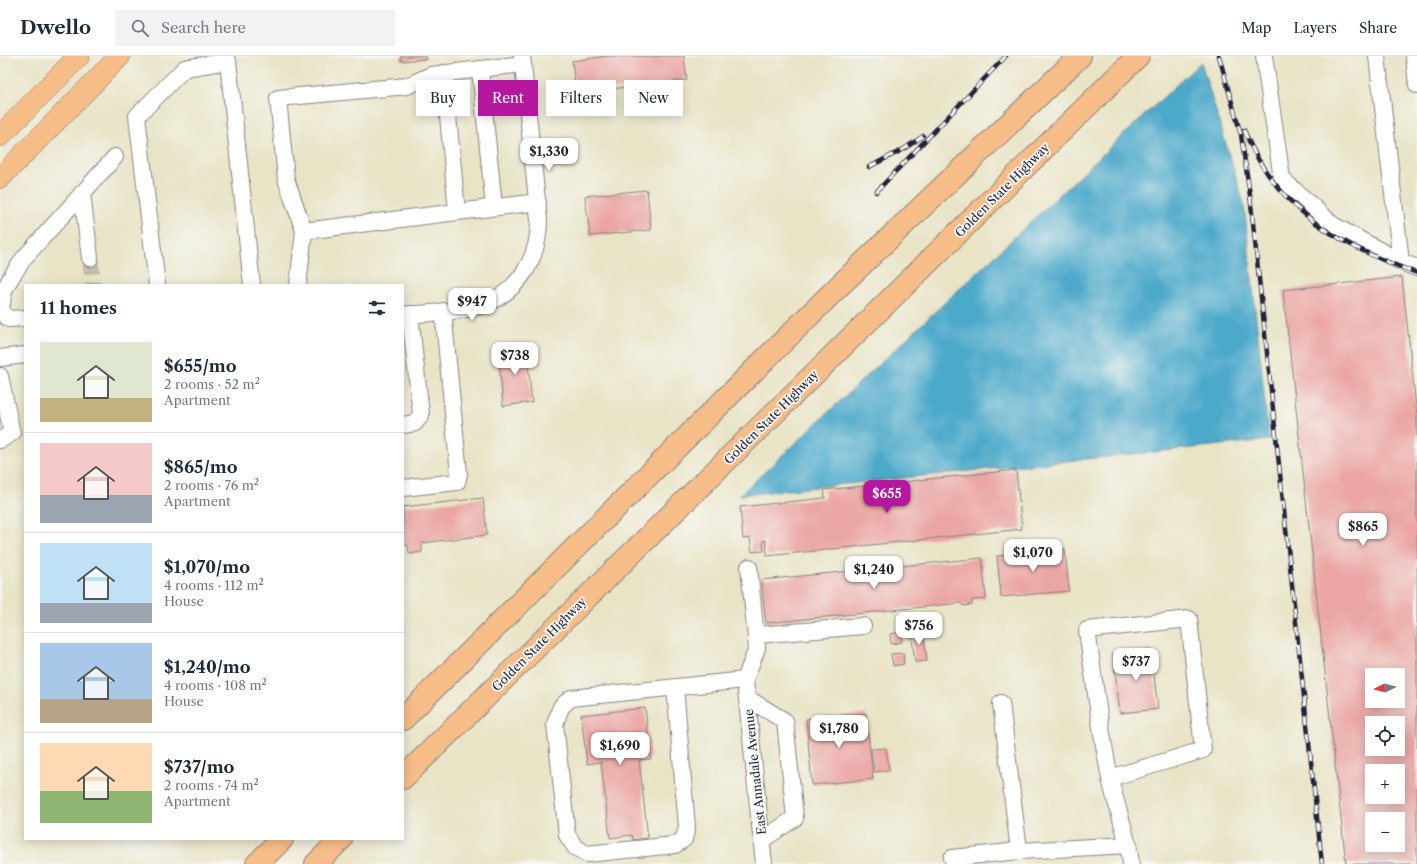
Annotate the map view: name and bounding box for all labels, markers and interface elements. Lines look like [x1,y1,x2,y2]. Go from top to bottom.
search box [115,10,395,46]
text: Dwello [20,16,91,39]
icon: search [129,17,151,39]
text: Search here [161,18,246,37]
text: Map [1241,19,1271,37]
text: Layers [1293,19,1337,37]
text: Share [1359,19,1397,37]
chip: Buy [416,80,470,116]
chip: Rent [478,80,538,116]
chip: Filters [546,80,616,116]
chip: New [624,80,683,116]
pin: $1,330 [516,138,582,172]
street label: Golden State Highway [952,140,1052,240]
text: $1,330 [529,143,569,159]
pin: $947 [448,288,496,322]
text: $947 [457,293,487,309]
icon: filters [366,297,388,319]
text: 11 homes [40,298,117,318]
pin: $738 [491,342,539,376]
text: $738 [500,347,530,363]
text: $655/mo [164,356,237,376]
icon: home [72,358,120,406]
street label: Golden State Highway [721,367,821,467]
text: 2 rooms · 52 m² [164,376,260,392]
text: Apartment [164,392,231,408]
text: $865/mo [164,457,238,477]
icon: home [72,459,120,507]
text: 2 rooms · 76 m² [164,477,259,493]
pin: $655 [863,480,911,514]
text: $655 [872,485,902,501]
text: Apartment [164,493,231,509]
pin: $865 [1339,513,1387,547]
text: $865 [1348,518,1378,534]
pin: $1,070 [1000,539,1066,573]
text: $1,070 [1013,544,1053,560]
pin: $1,240 [841,556,907,590]
text: $1,070/mo [164,557,250,577]
icon: home [72,559,120,607]
text: $1,240 [854,561,894,577]
text: 4 rooms · 112 m² [164,577,264,593]
text: House [164,593,204,609]
street label: Golden State Highway [489,594,589,694]
pin: $756 [895,612,943,646]
text: $756 [905,617,933,633]
pin: $737 [1112,648,1160,682]
text: $737 [1122,653,1150,669]
text: $1,240/mo [164,657,251,677]
icon: home [72,659,120,707]
north arrow [1365,668,1405,708]
map controls [1365,668,1405,852]
text: 4 rooms · 108 m² [164,677,267,693]
text: House [164,693,204,709]
street label: East Annadale Avenue [741,708,769,836]
pin: $1,780 [806,715,872,749]
button: locate [1365,716,1405,756]
text: $1,780 [819,720,859,736]
pin: $1,690 [587,732,653,766]
text: $1,690 [600,737,640,753]
text: $737/mo [164,757,234,777]
icon: home [72,759,120,807]
button: + [1365,764,1405,804]
text: 2 rooms · 74 m² [164,777,259,793]
text: Apartment [164,793,231,809]
button: − [1365,812,1405,852]

